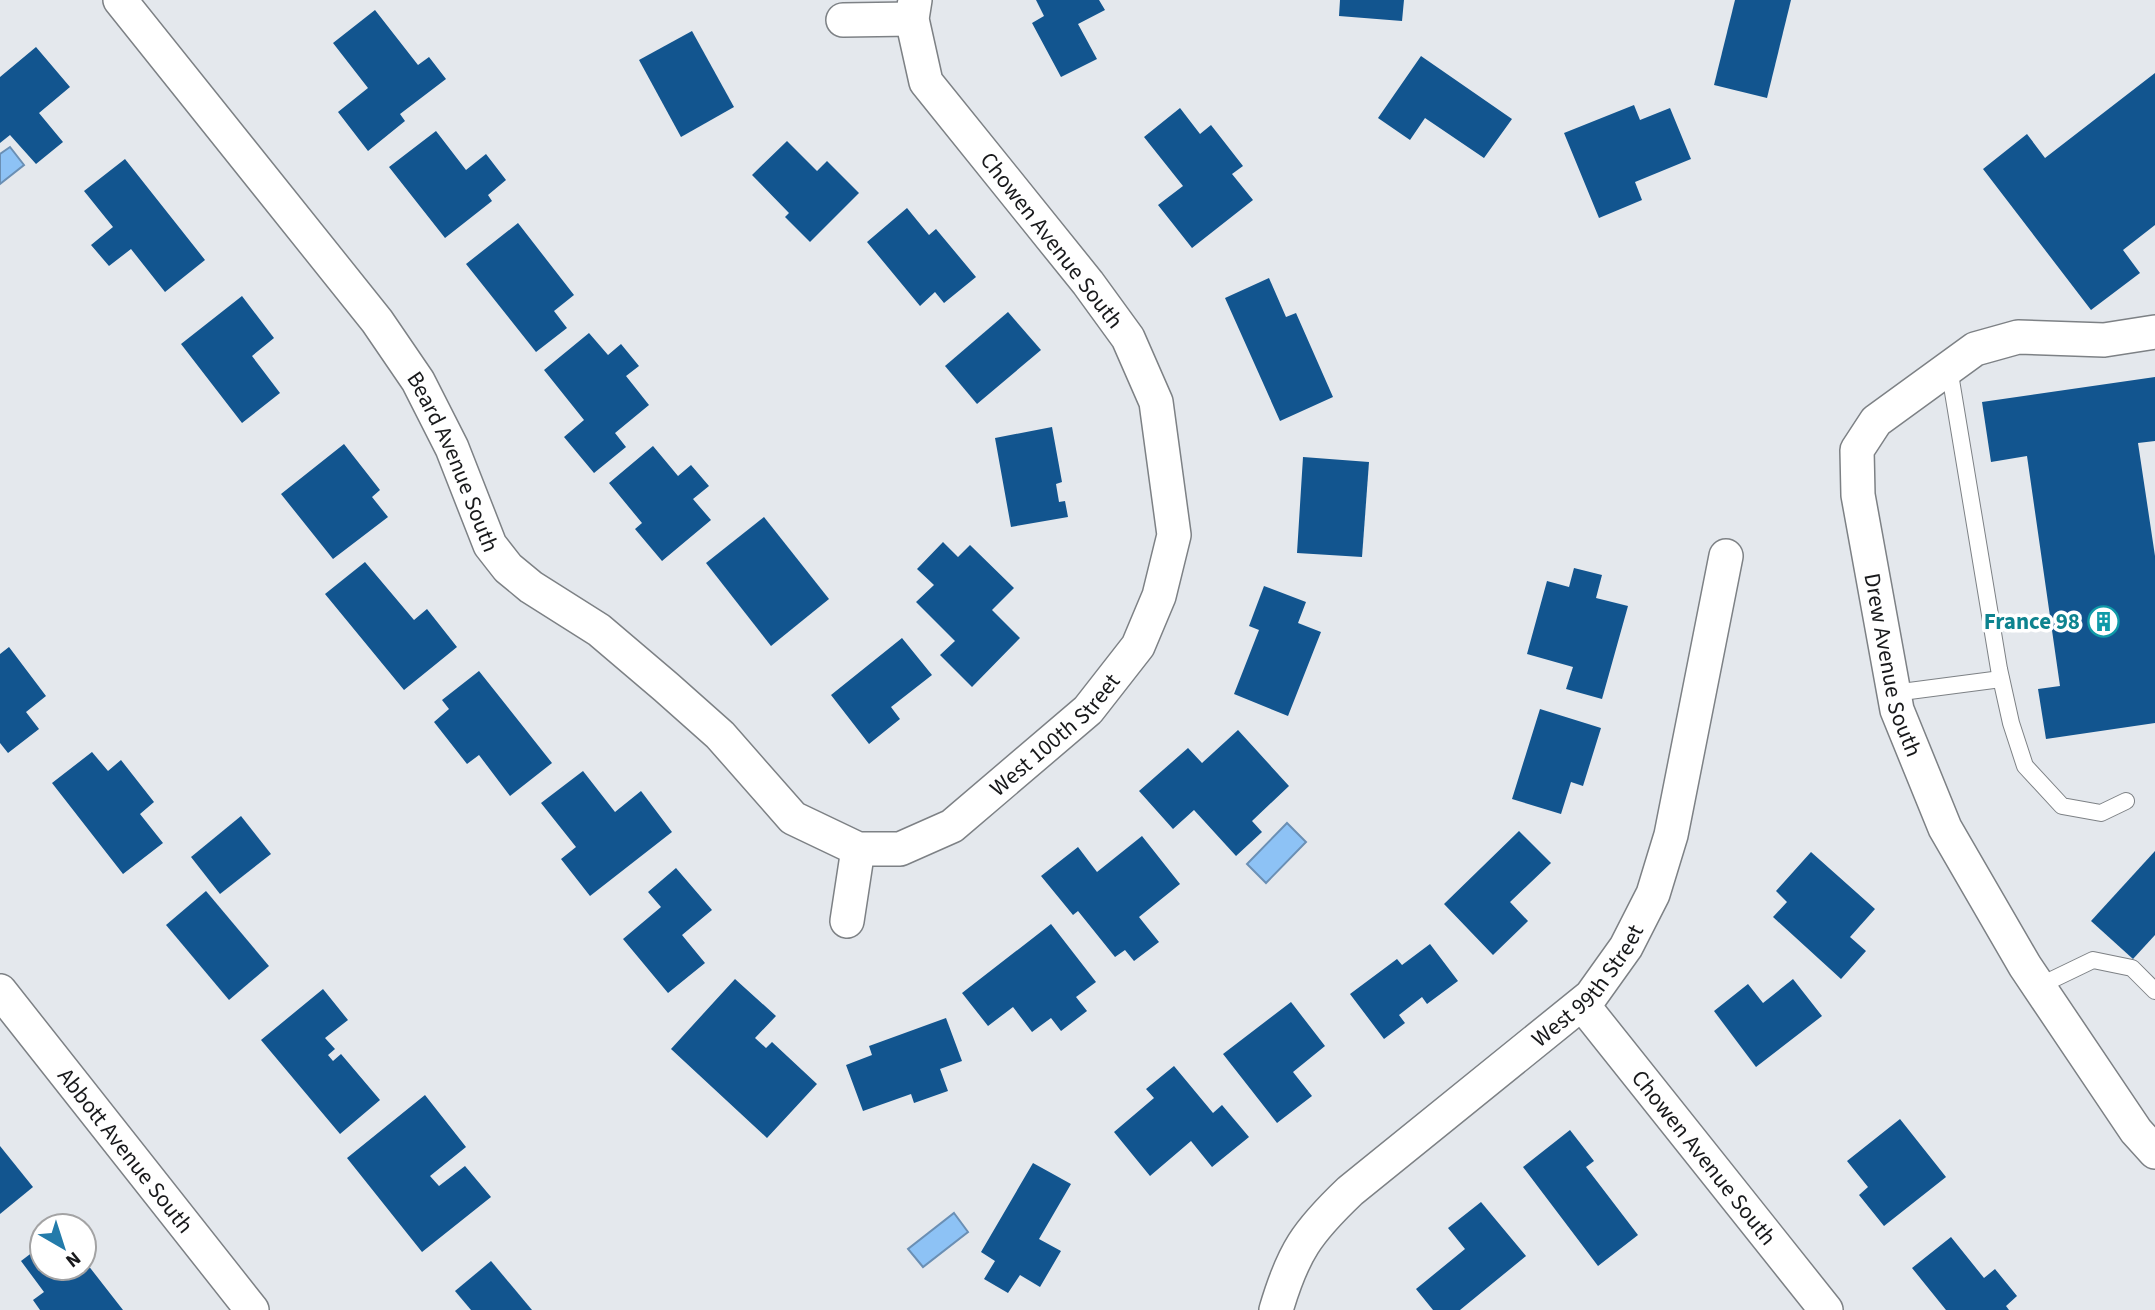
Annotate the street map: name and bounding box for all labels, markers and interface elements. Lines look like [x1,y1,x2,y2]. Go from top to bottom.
street label: Chowen Avenue South [972,145,1131,336]
street label: Beard Avenue South [399,364,507,557]
street label: Drew Avenue South [1856,571,1930,762]
building icon: France 98 [2086,604,2120,638]
place label: France 98 [1984,605,2080,638]
street label: West 100th Street [982,666,1128,804]
street label: West 99th Street [1524,919,1652,1055]
street label: Abbott Avenue South [50,1061,201,1240]
street label: Chowen Avenue South [1623,1063,1784,1252]
north arrow [28,1212,98,1282]
text: N [59,1245,86,1274]

